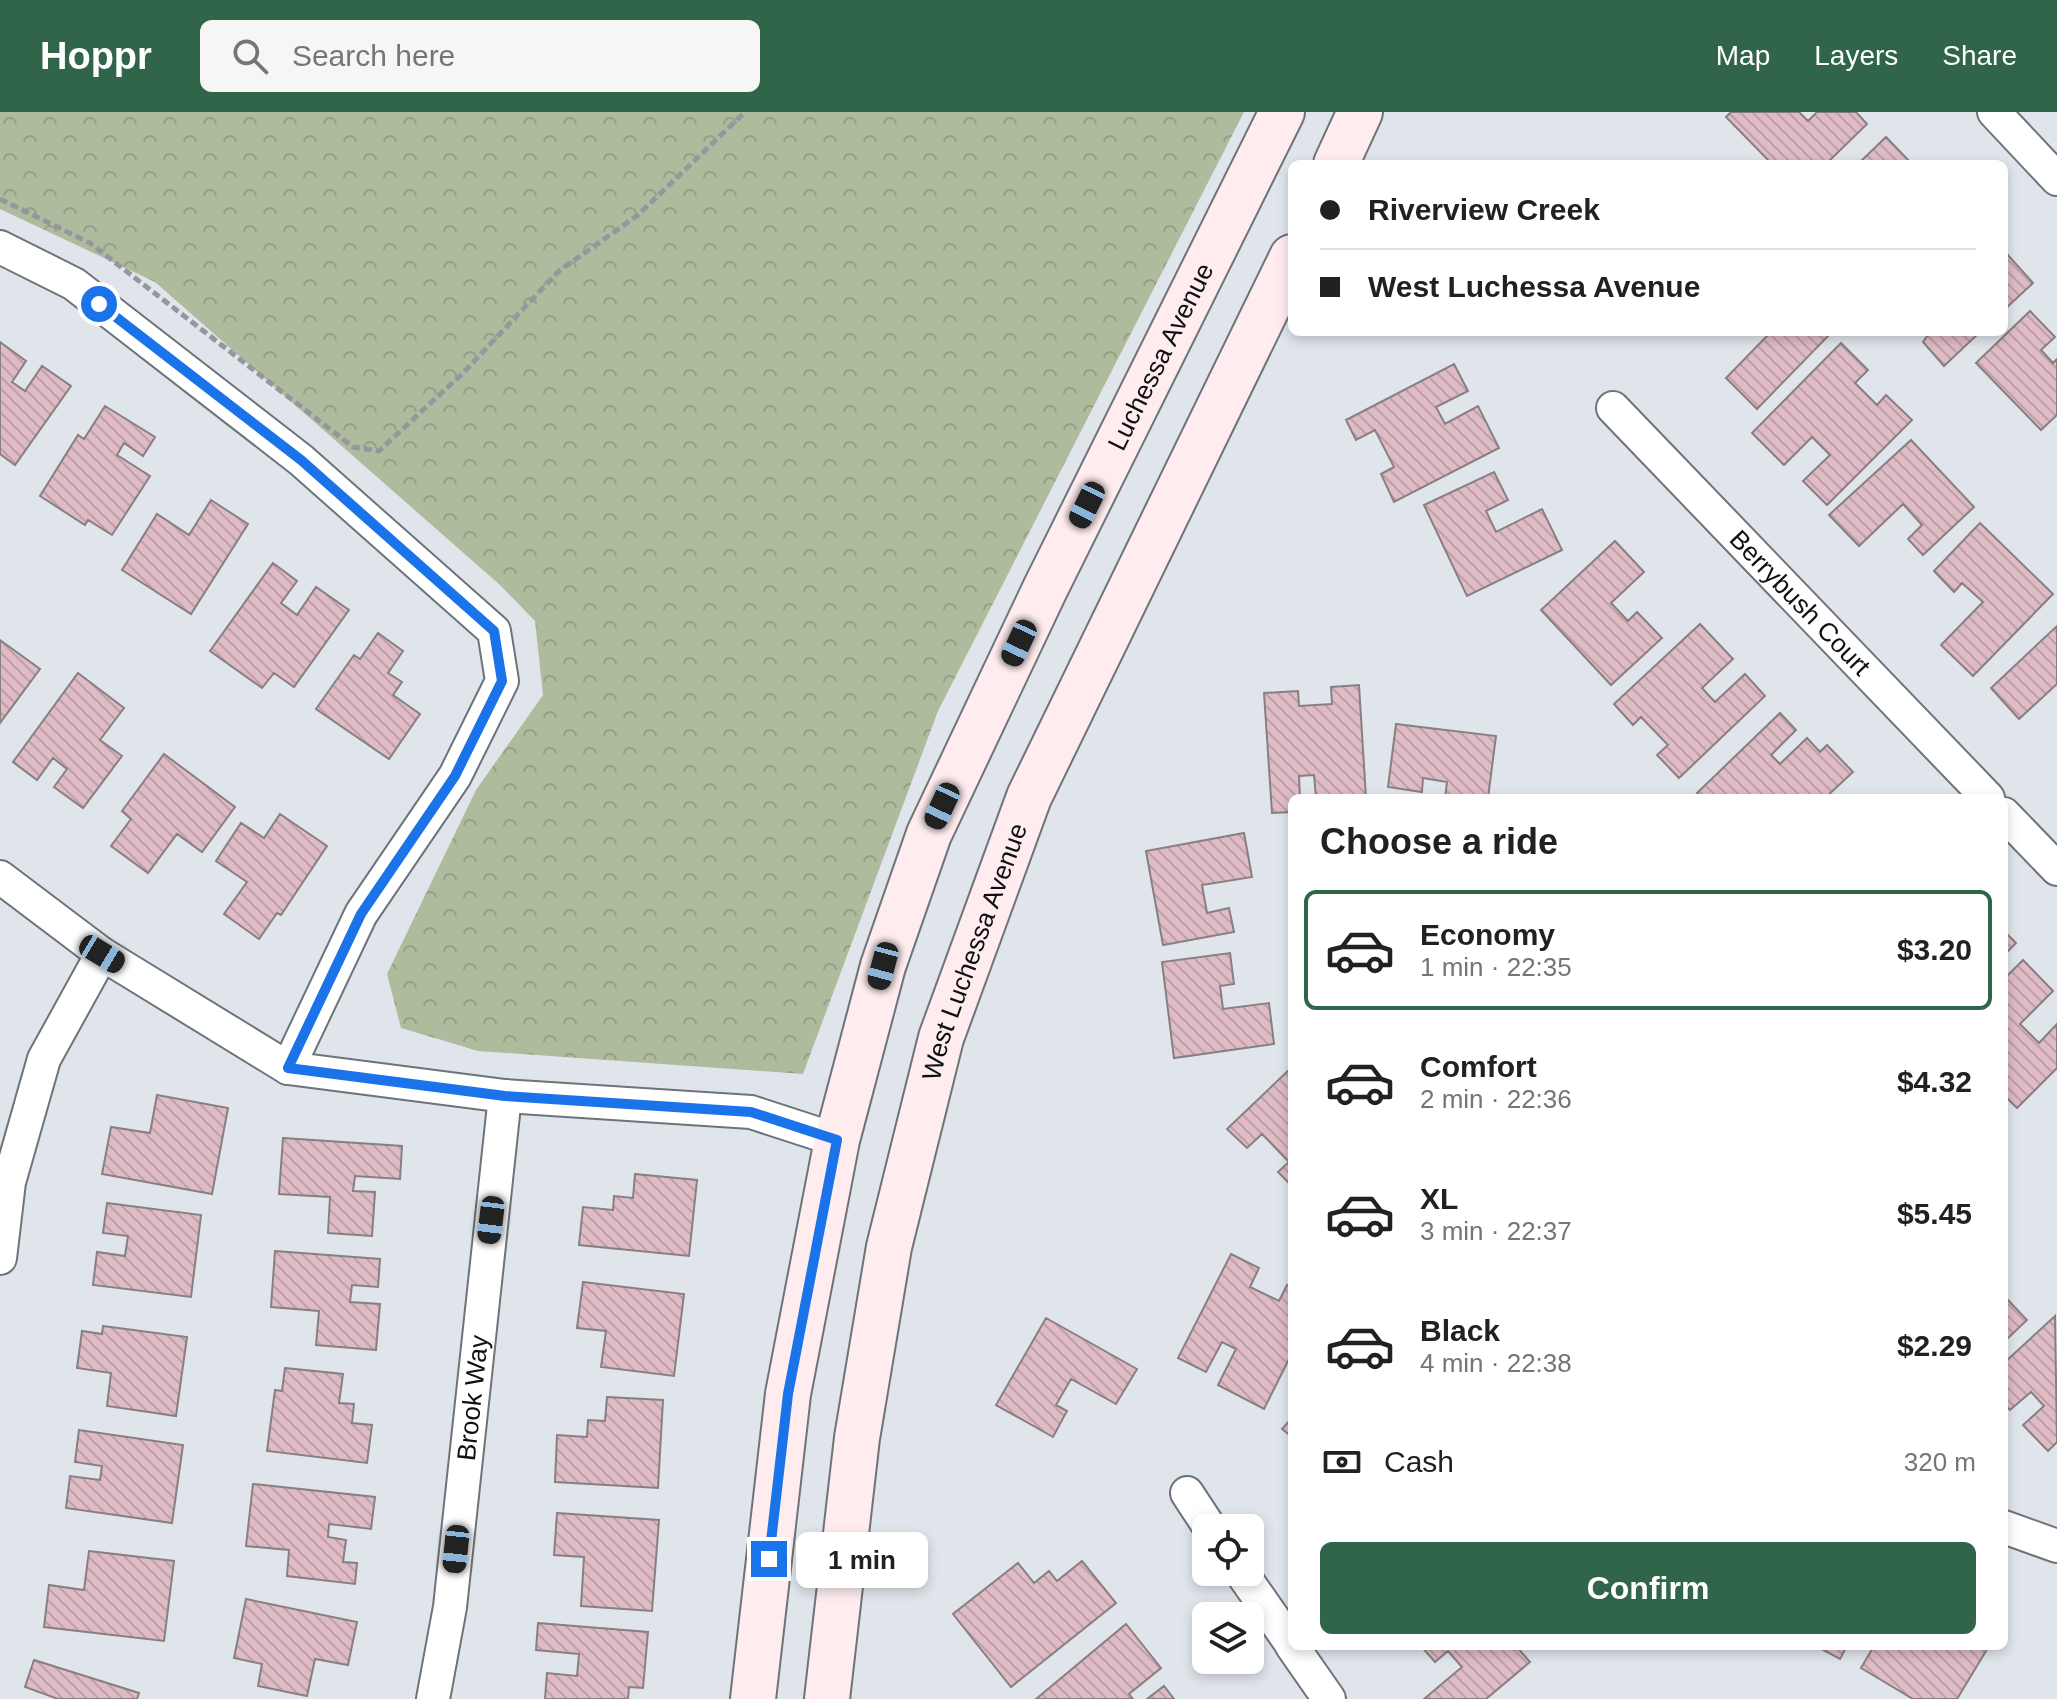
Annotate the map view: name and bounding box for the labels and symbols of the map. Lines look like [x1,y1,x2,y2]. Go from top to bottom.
street label: Luchessa Avenue [1101,258,1219,455]
route start [81,286,117,322]
car [1066,478,1108,532]
street label: Berrybush Court [1724,524,1877,682]
car [998,616,1040,670]
car [921,779,963,833]
street label: West Luchessa Avenue [916,819,1033,1084]
car [75,931,129,977]
car [865,940,901,992]
car [476,1195,506,1245]
street label: Brook Way [451,1333,494,1462]
car [442,1524,470,1574]
callout: 1 min [797,1531,929,1587]
route end [751,1541,787,1577]

